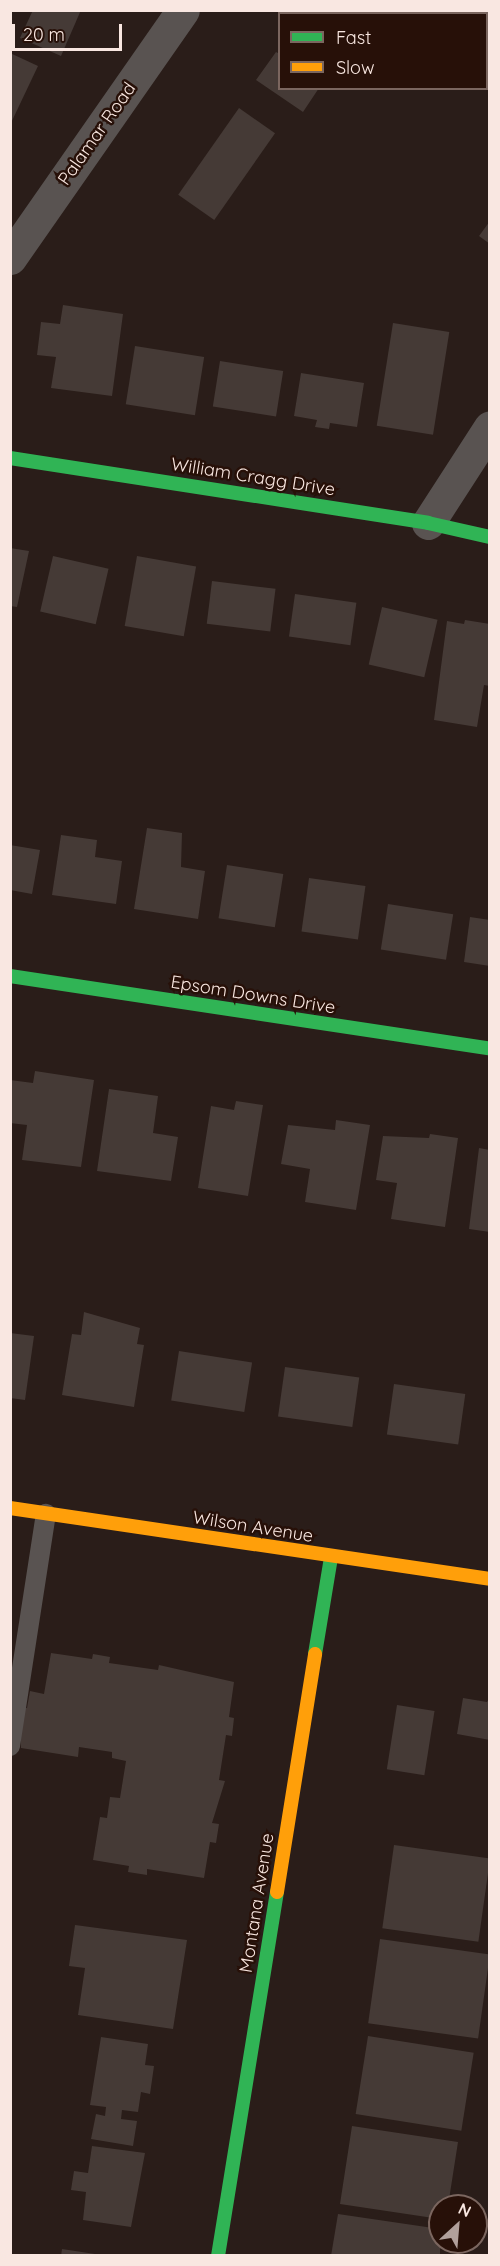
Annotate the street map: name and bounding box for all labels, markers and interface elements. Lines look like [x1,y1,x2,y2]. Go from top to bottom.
scale bar [15,12,124,50]
legend [278,12,488,90]
text: 20 m [23,23,65,46]
text: Fast [336,26,371,49]
text: Slow [336,56,374,79]
street label: Palamar Road [54,78,140,190]
street label: William Cragg Drive [169,453,337,501]
street label: Epsom Downs Drive [169,971,337,1019]
street label: Wilson Avenue [191,1507,315,1547]
street label: Montana Avenue [235,1832,279,1974]
north arrow [428,2194,488,2254]
text: N [455,2198,475,2221]

